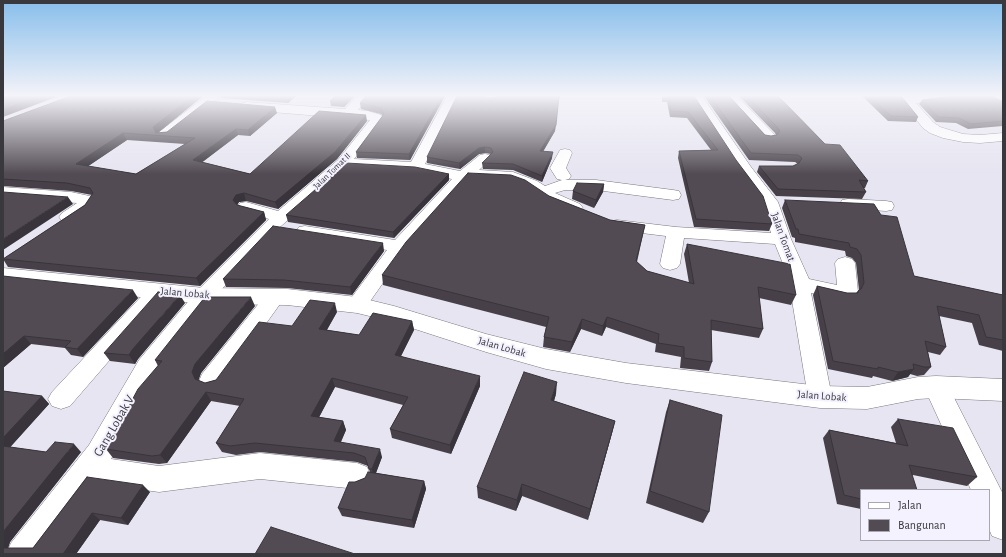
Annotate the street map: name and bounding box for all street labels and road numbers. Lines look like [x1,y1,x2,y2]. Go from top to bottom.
street label: Jalan Tomat II [311,150,353,192]
street label: Jalan Tomat [768,211,798,263]
street label: Jalan Lobak [160,284,210,302]
street label: Jalan Lobak [477,334,527,360]
street label: Jalan Lobak [797,388,847,404]
street label: Gang Lobak V [90,392,138,460]

